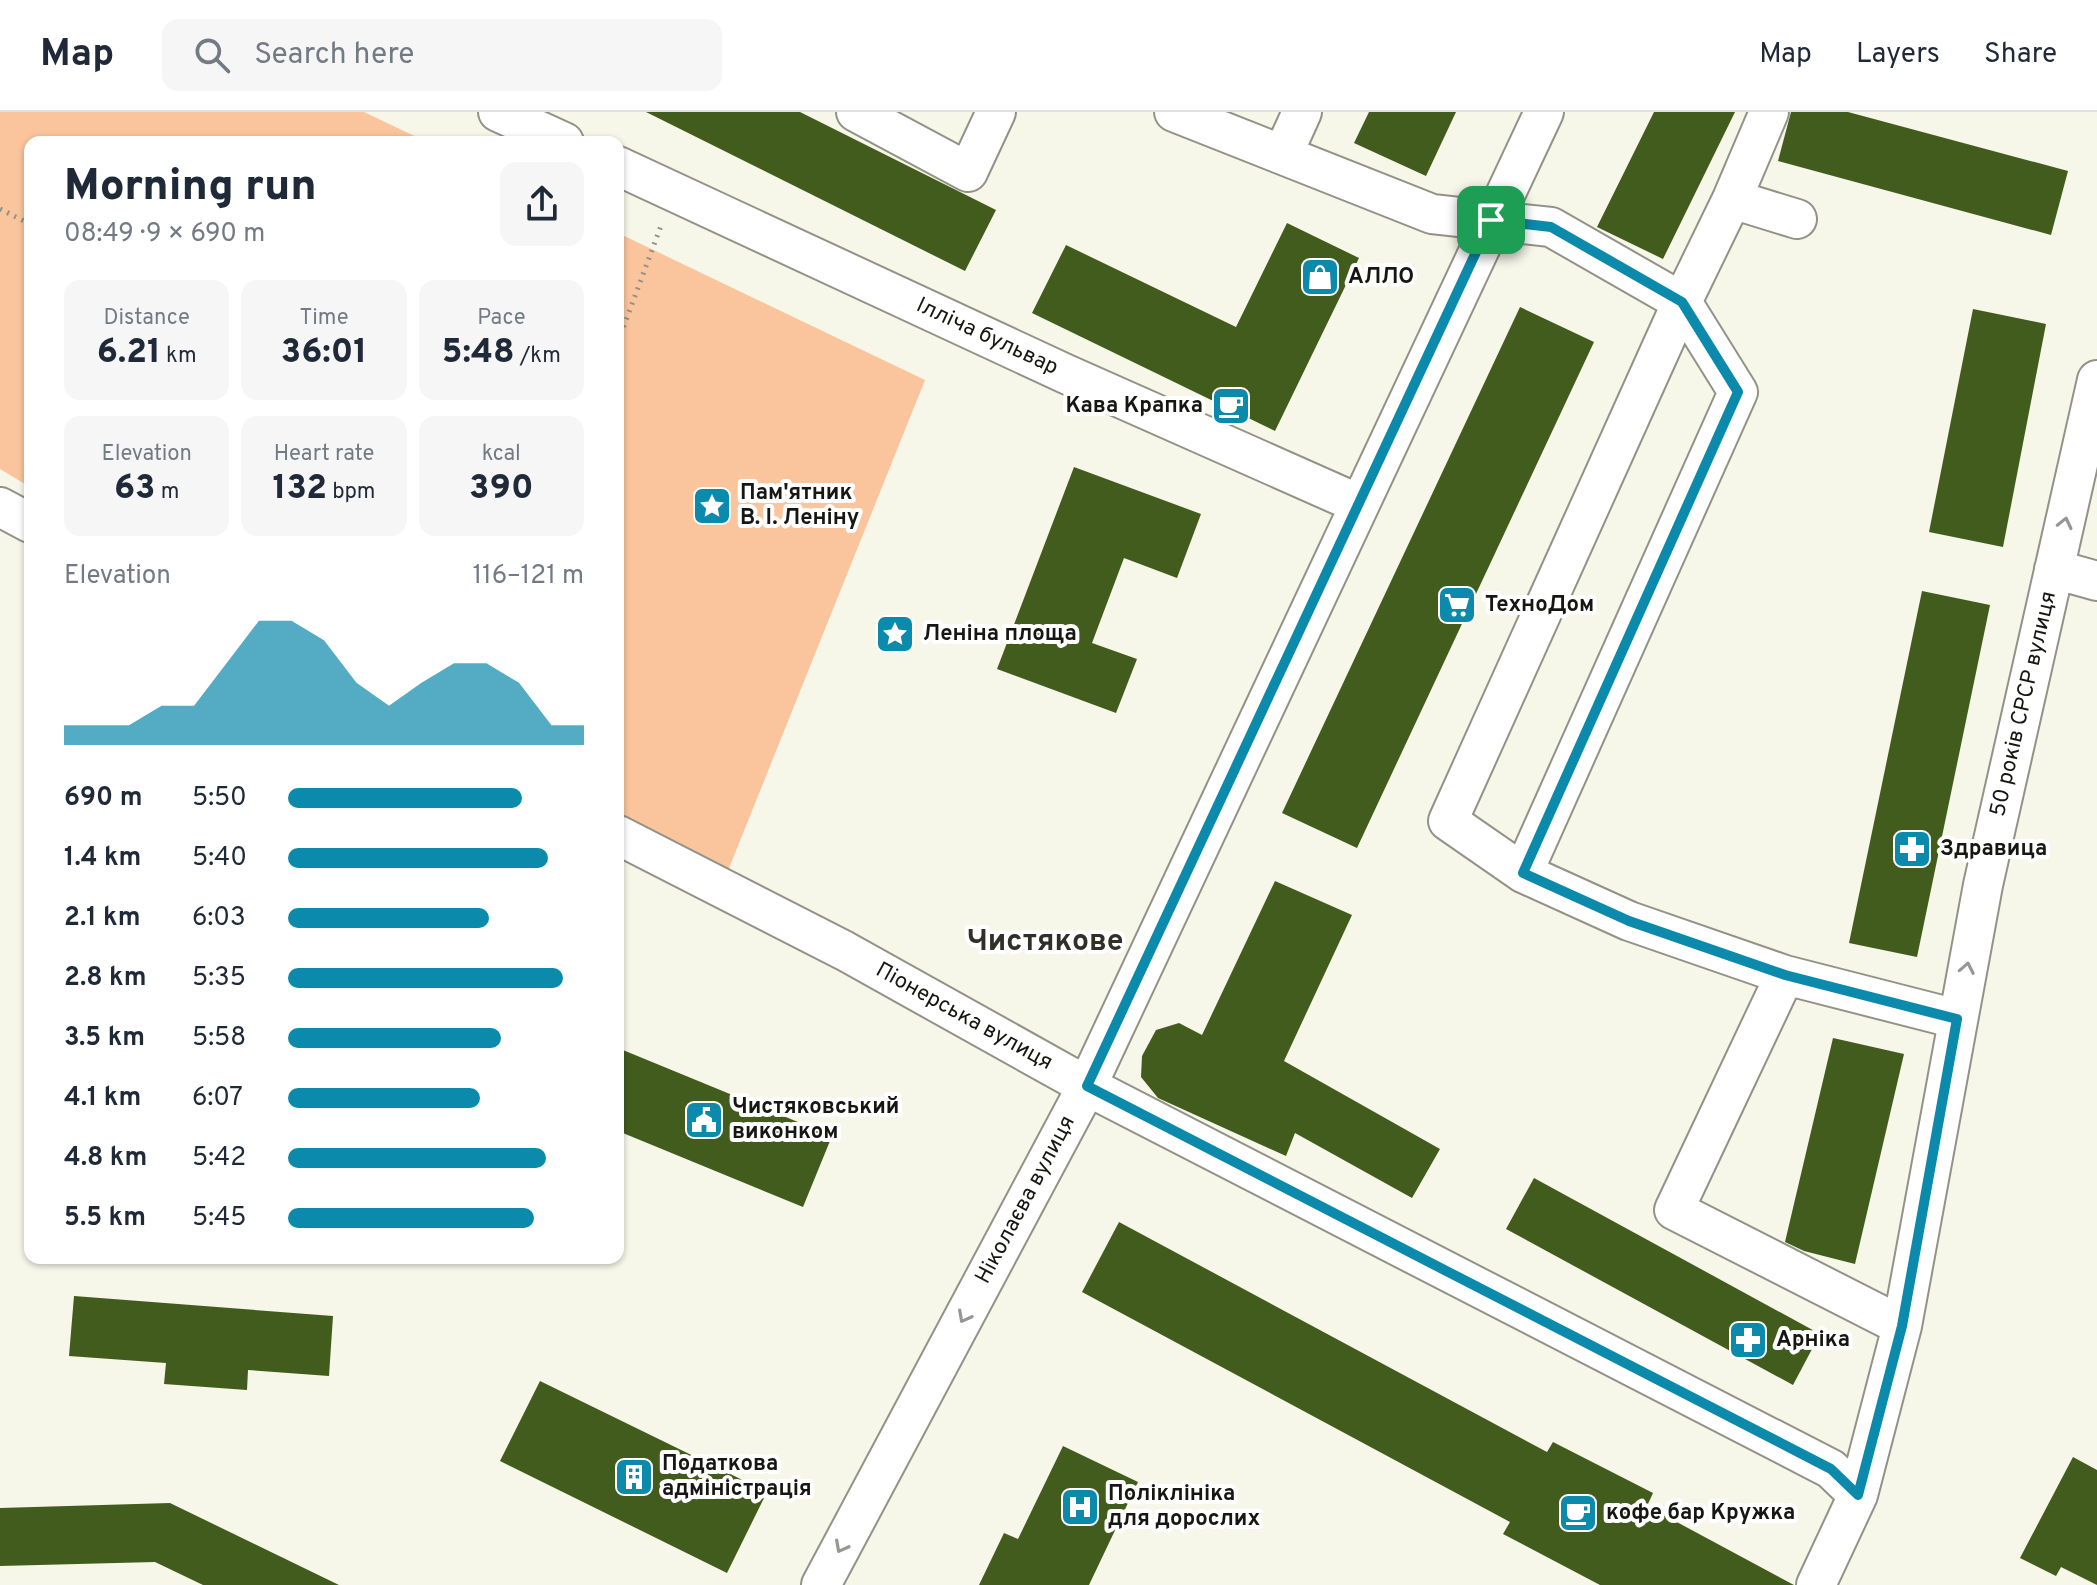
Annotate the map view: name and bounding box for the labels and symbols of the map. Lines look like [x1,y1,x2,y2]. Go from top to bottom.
pin [1457,186,1525,254]
shop icon: АЛЛО [1299,256,1341,298]
place label: АЛЛО [1348,264,1414,291]
street label: Ілліча бульвар [912,292,1062,382]
cafe icon: Кава Крапка [1210,385,1252,427]
place label: Кава Крапка [1065,393,1203,420]
place label: Пам'ятник В. І. Леніну [740,480,859,532]
place icon: Пам'ятник В. І. Леніну [691,485,733,527]
one-way arrow [2056,516,2073,530]
supermarket icon: ТехноДом [1436,584,1478,626]
street label: 50 років СРСР вулиця [1985,589,2063,819]
place label: ТехноДом [1485,592,1594,619]
place icon: Леніна площа [874,613,916,655]
place label: Леніна площа [923,621,1077,648]
pharmacy icon: Здравица [1891,828,1933,870]
place label: Здравица [1940,836,2047,863]
district label: Чистякове [966,924,1124,961]
street label: Піонерська вулиця [871,957,1057,1077]
one-way arrow [1957,961,1974,975]
place label: Чистяковський виконком [732,1094,899,1146]
public building icon: Чистяковський виконком [683,1099,725,1141]
street label: Ніколаєва вулиця [970,1111,1082,1289]
one-way arrow [958,1309,973,1324]
pharmacy icon: Арніка [1727,1319,1769,1361]
place label: Арніка [1776,1327,1850,1354]
place label: Податкова адміністрація [662,1451,812,1503]
building icon: Податкова адміністрація [613,1456,655,1498]
place label: Поліклініка для дорослих [1108,1481,1260,1533]
hospital icon: Поліклініка для дорослих [1059,1486,1101,1528]
cafe icon: кофе бар Кружка [1557,1492,1599,1534]
place label: кофе бар Кружка [1606,1500,1795,1527]
one-way arrow [835,1538,851,1552]

